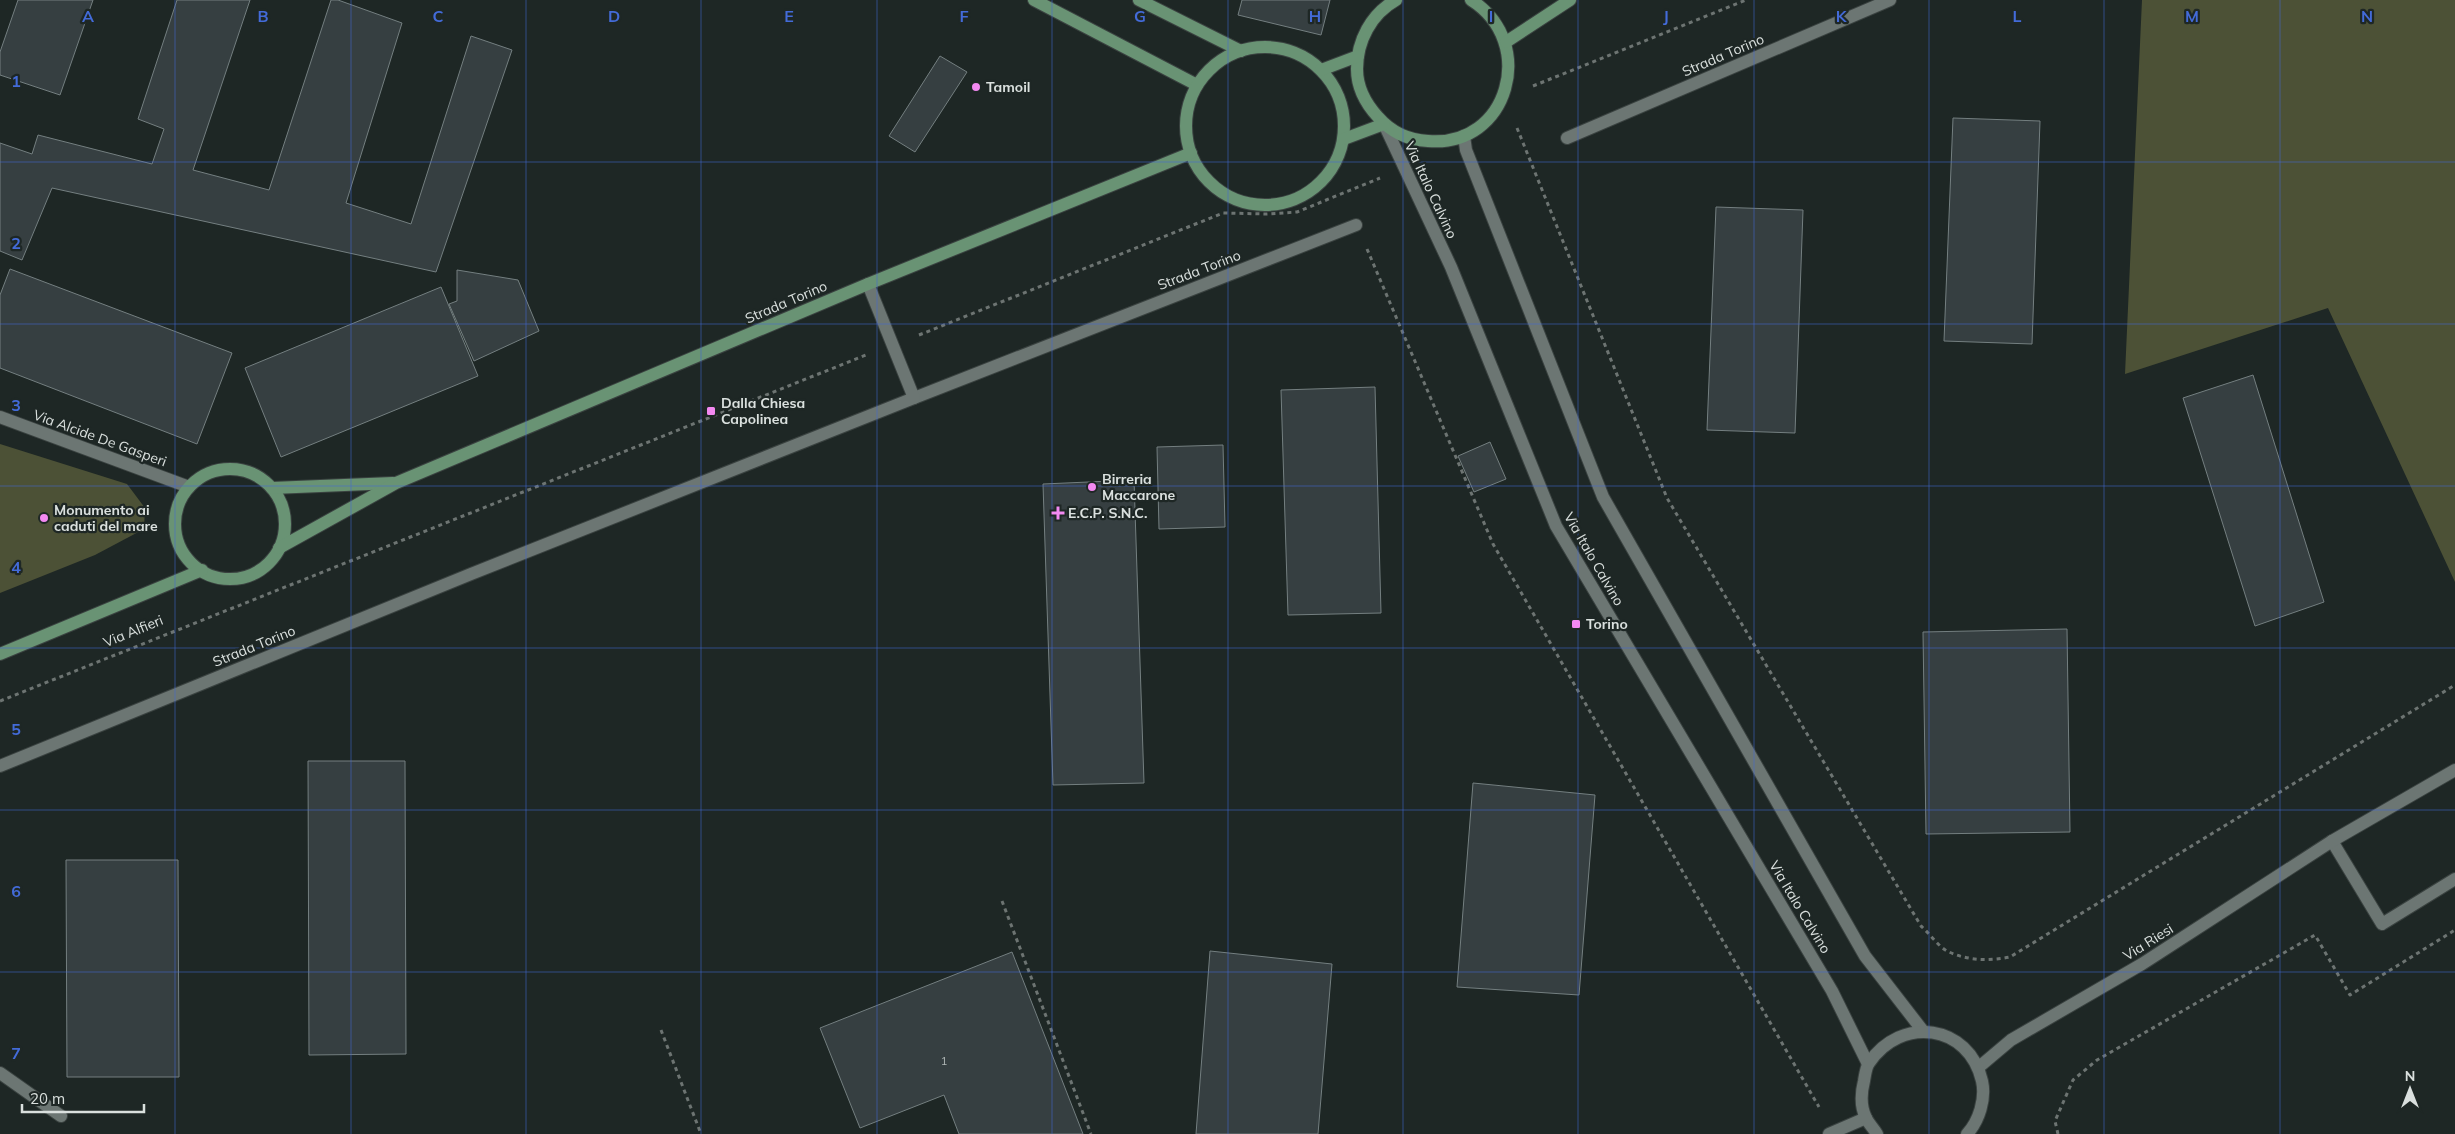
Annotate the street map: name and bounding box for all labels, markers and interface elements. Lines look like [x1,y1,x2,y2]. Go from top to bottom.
text: A [82,6,94,26]
text: B [257,6,269,26]
text: C [433,6,444,26]
text: D [608,6,620,26]
text: E [784,6,794,26]
text: F [959,6,969,26]
text: G [1134,6,1146,26]
text: H [1309,6,1321,26]
text: I [1489,6,1493,26]
text: J [1663,6,1669,26]
text: K [1836,6,1848,26]
text: L [2013,6,2022,26]
text: M [2185,6,2199,26]
text: N [2361,6,2373,26]
street label: Strada Torino [1679,30,1767,80]
text: 1 [11,71,21,91]
place label: Tamoil [986,78,1030,96]
marker: Tamoil [970,81,982,93]
street label: Via Italo Calvino [1401,139,1461,241]
text: 2 [11,233,21,253]
street label: Strada Torino [1155,246,1243,294]
street label: Strada Torino [742,277,830,327]
place label: Dalla Chiesa Capolinea [721,394,805,428]
text: 3 [11,395,21,415]
marker: Dalla Chiesa Capolinea [705,405,717,417]
street label: Via Alcide De Gasperi [31,406,169,470]
place label: Birreria Maccarone [1102,470,1176,504]
marker: Birreria Maccarone [1086,481,1098,493]
place label: Monumento ai caduti del mare [54,501,158,535]
place label: E.C.P. S.N.C. [1068,504,1148,522]
marker: E.C.P. S.N.C. [1052,507,1064,519]
street label: Via Italo Calvino [1560,509,1628,609]
marker: Monumento ai caduti del mare [38,512,50,524]
text: 4 [11,557,21,577]
street label: Via Alfieri [100,611,166,651]
place label: Torino [1586,615,1628,633]
marker: Torino [1570,618,1582,630]
street label: Strada Torino [210,621,298,671]
text: 5 [11,719,21,739]
street label: Via Italo Calvino [1765,857,1835,957]
text: 6 [11,881,21,901]
street label: Via Riesi [2119,920,2177,964]
text: 7 [11,1043,21,1063]
house number: 1 [941,1054,947,1068]
north arrow [2385,1064,2435,1114]
text: N [2405,1067,2415,1085]
scale bar [22,1082,145,1114]
text: 20 m [30,1089,65,1108]

